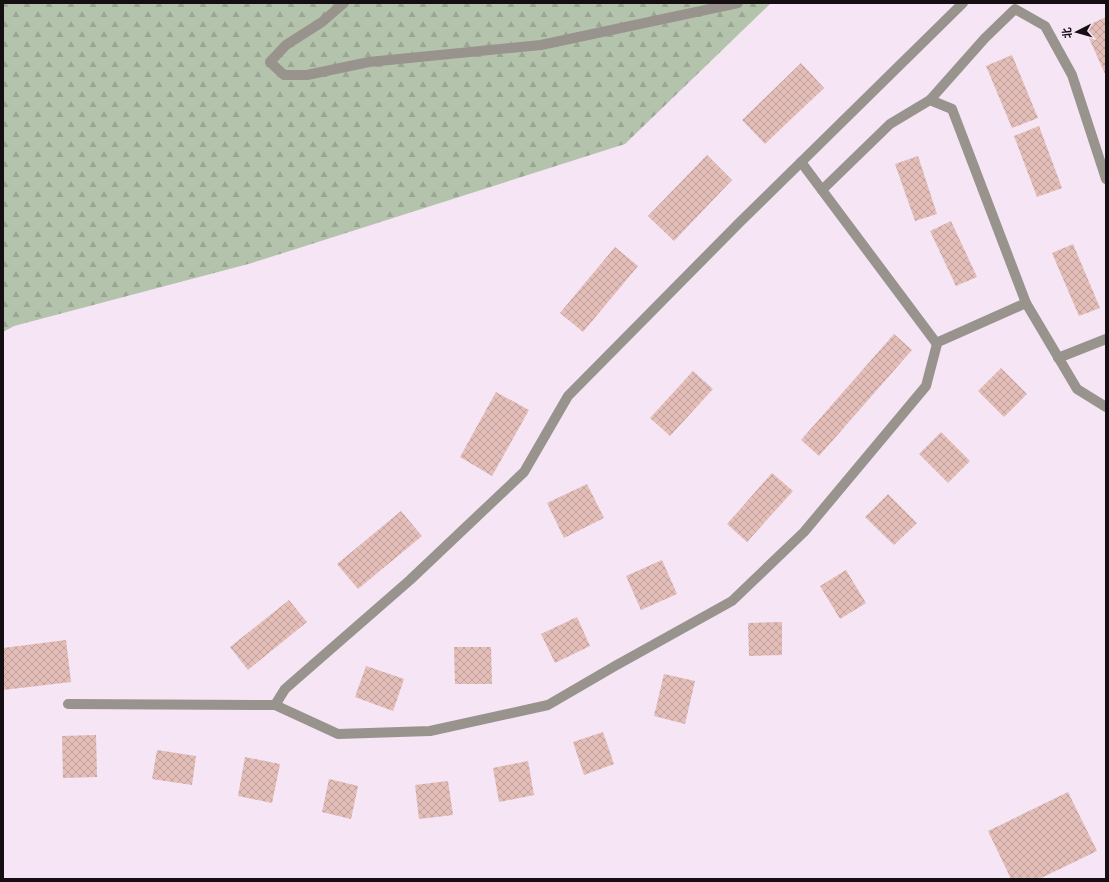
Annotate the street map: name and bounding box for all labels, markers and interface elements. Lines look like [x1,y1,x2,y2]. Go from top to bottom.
north arrow [1057,12,1097,52]
text: 北 [1061,27,1075,39]

